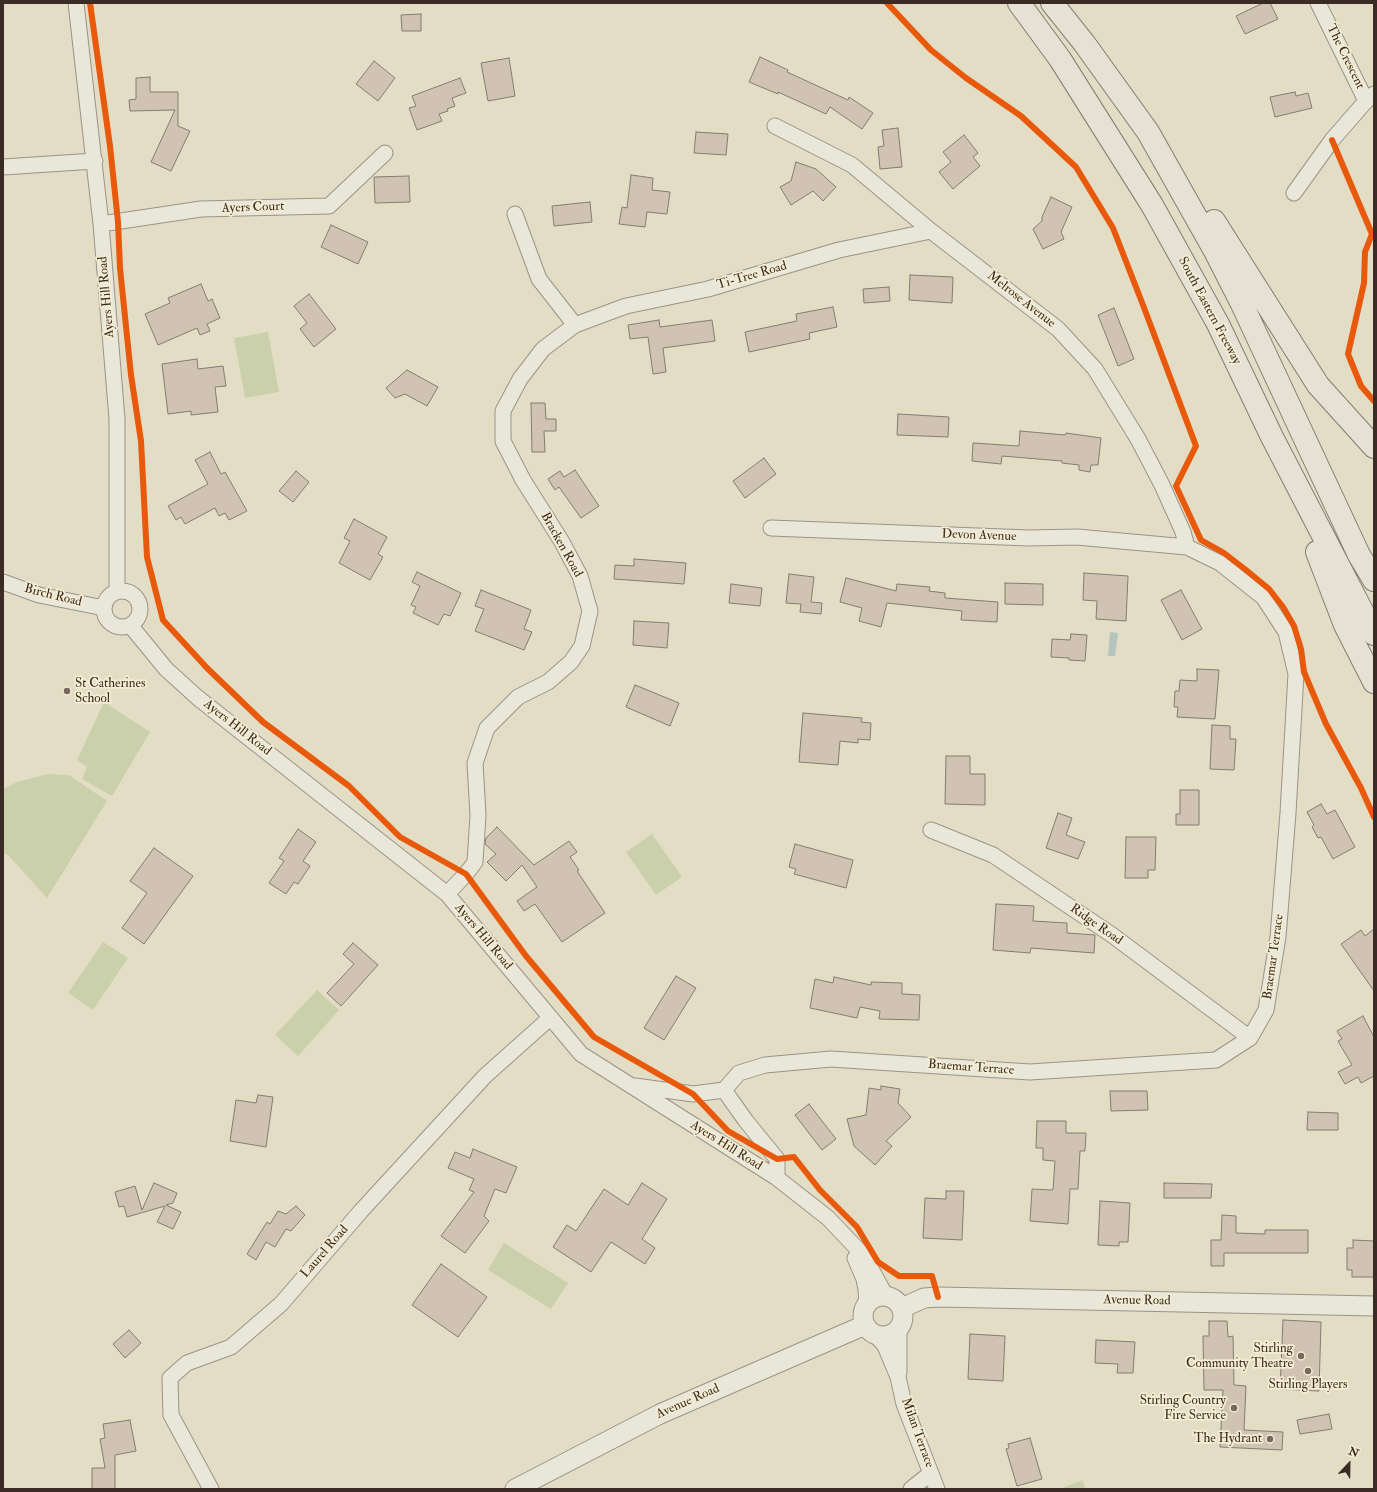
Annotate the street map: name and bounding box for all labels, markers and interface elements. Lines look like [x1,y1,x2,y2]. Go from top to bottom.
street label: The Crescent [1323,22,1367,92]
street label: Ayers Court [221,199,285,217]
street label: South Eastern Freeway [1174,255,1244,367]
street label: Ayers Hill Road [96,256,118,338]
street label: Ti-Tree Road [715,259,789,293]
street label: Melrose Avenue [984,268,1058,332]
street label: Bracken Road [537,510,585,580]
street label: Devon Avenue [941,527,1017,545]
street label: Birch Road [23,581,83,611]
place label: St Catherines School [75,676,145,707]
marker: St Catherines School [62,686,72,696]
street label: Ayers Hill Road [200,697,274,759]
street label: Ayers Hill Road [451,901,515,973]
street label: Ridge Road [1067,901,1125,949]
street label: Braemar Terrace [1260,913,1288,1001]
street label: Braemar Terrace [927,1057,1015,1079]
street label: Ayers Hill Road [687,1118,765,1174]
street label: Laurel Road [298,1222,352,1282]
street label: Avenue Road [1103,1293,1171,1309]
place label: Stirling Community Theatre [1186,1341,1293,1372]
marker: Stirling Community Theatre [1296,1351,1306,1361]
marker: Stirling Players [1303,1366,1313,1376]
place label: Stirling Players [1269,1377,1347,1393]
street label: Avenue Road [654,1381,722,1423]
place label: Stirling Country Fire Service [1140,1393,1226,1424]
street label: Milan Terrace [897,1396,937,1470]
marker: Stirling Country Fire Service [1229,1403,1239,1413]
place label: The Hydrant [1194,1431,1262,1447]
marker: The Hydrant [1265,1434,1275,1444]
north arrow [1329,1444,1369,1484]
text: N [1347,1445,1361,1460]

